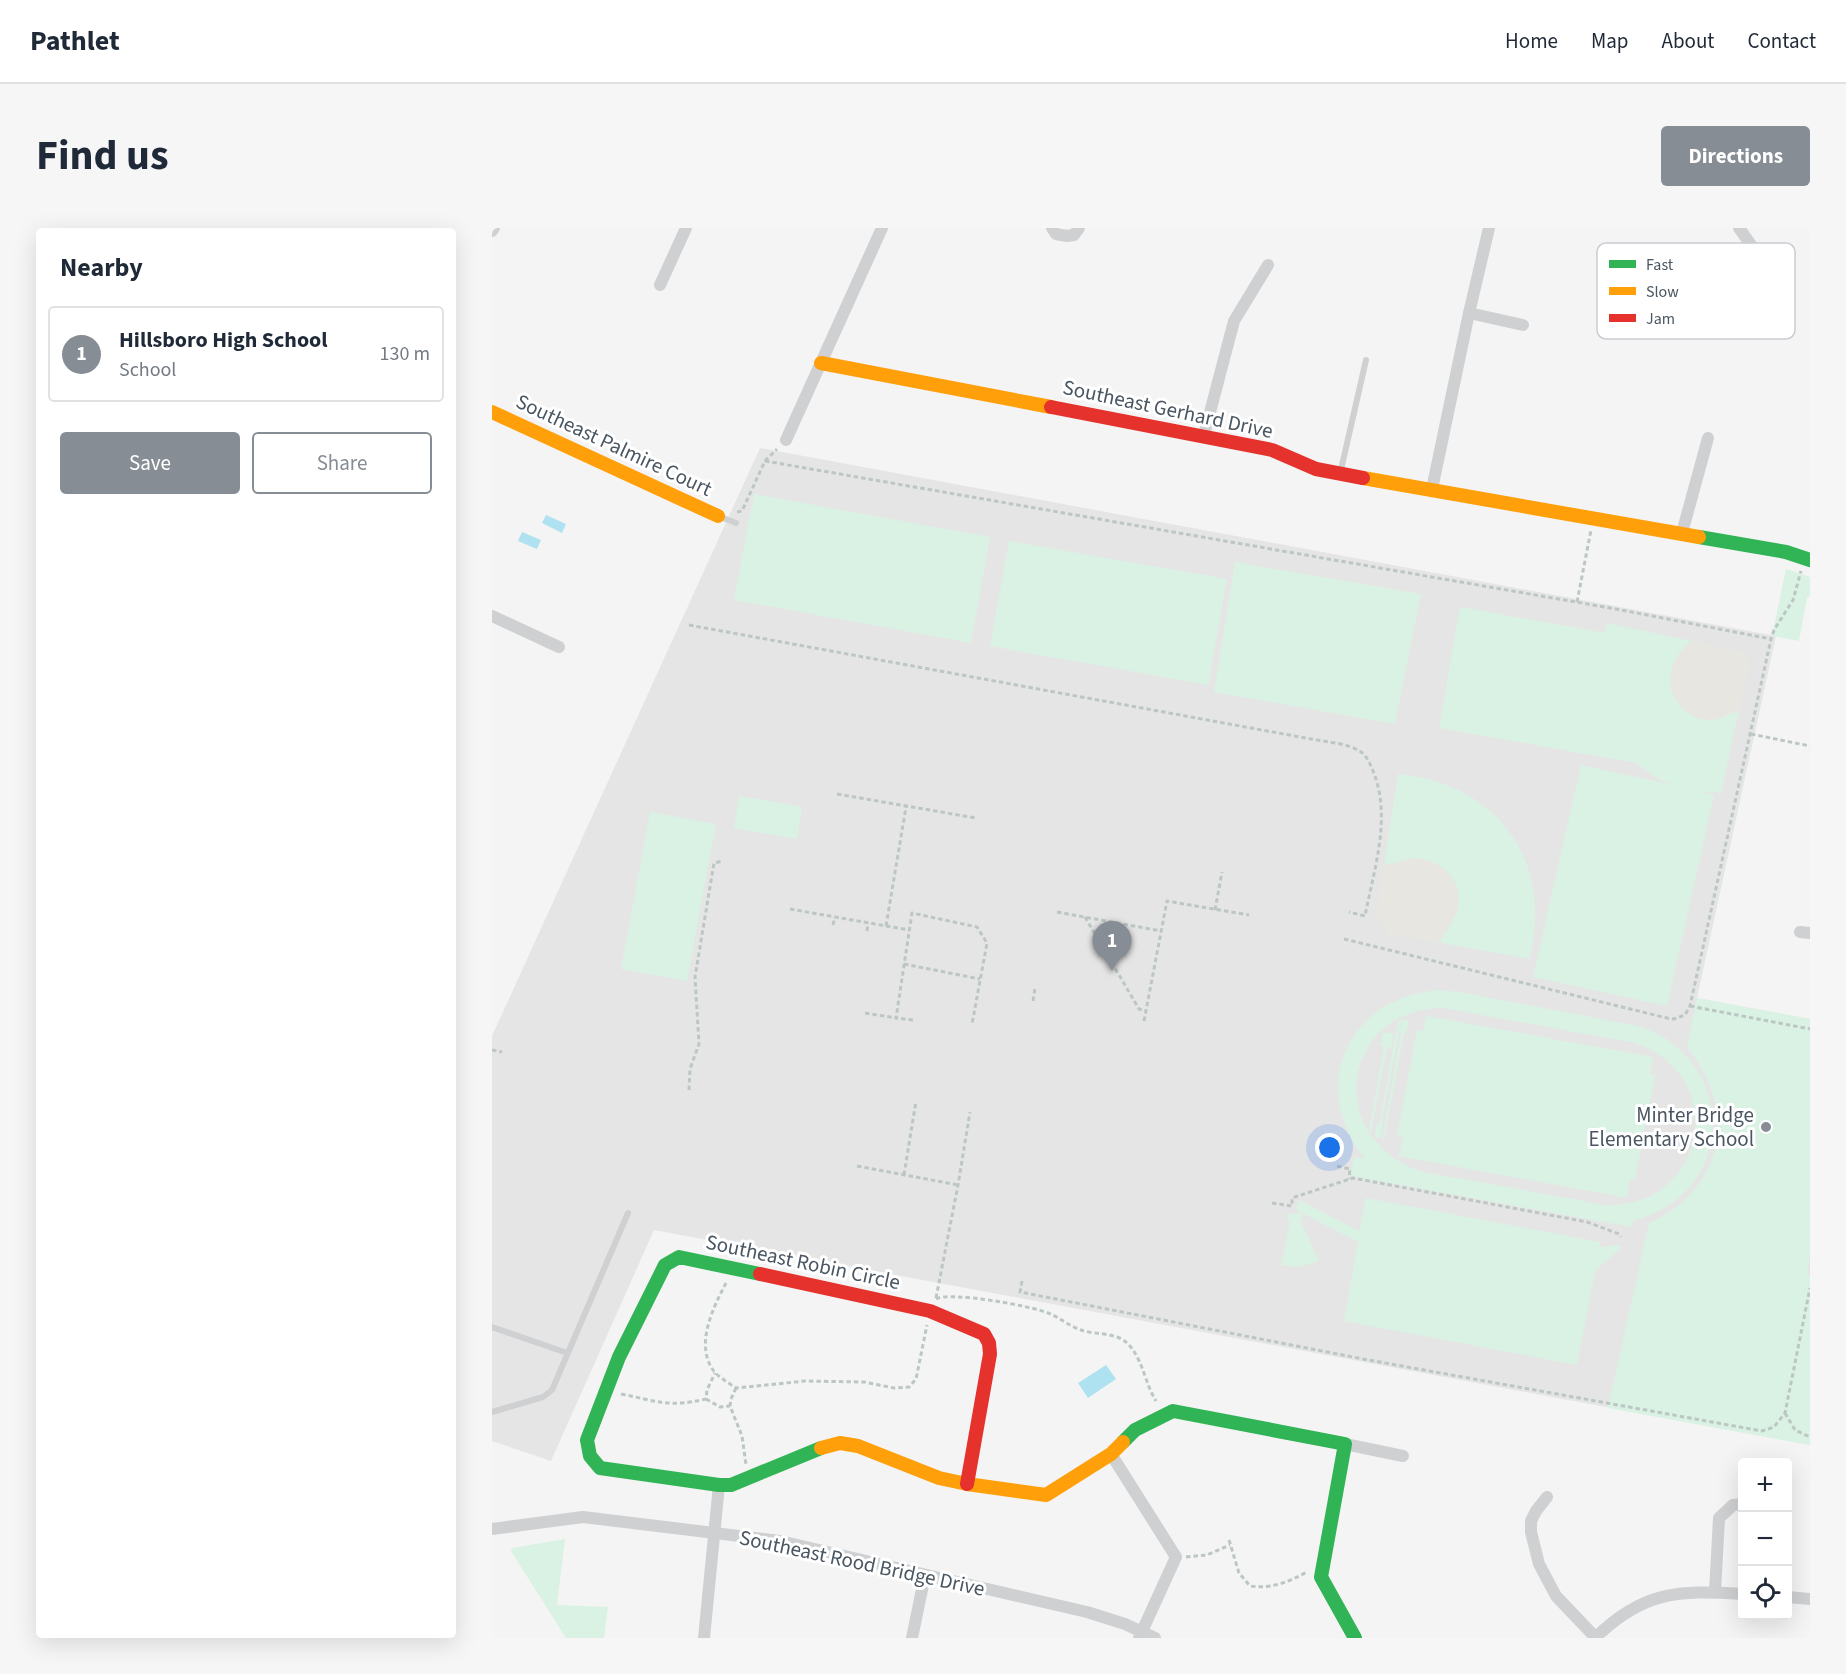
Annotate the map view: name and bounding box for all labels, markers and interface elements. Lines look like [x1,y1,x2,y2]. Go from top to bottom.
text: Pathlet [30,21,120,61]
text: Home [1505,26,1558,56]
text: Map [1591,26,1629,56]
text: About [1662,26,1714,56]
text: Contact [1747,26,1816,56]
text: Find us [36,126,169,186]
button: Directions [1661,126,1810,186]
legend [1597,243,1795,339]
text: Nearby [60,249,143,286]
text: Fast [1646,254,1674,276]
text: Slow [1646,281,1679,303]
text: Jam [1646,308,1675,330]
text: Hillsboro High School [119,324,328,356]
text: 1 [76,340,87,368]
text: 130 m [380,340,430,368]
text: School [119,356,176,384]
street label: Southeast Gerhard Drive [1060,372,1276,446]
street label: Southeast Palmire Court [511,386,717,504]
button: Save [60,432,240,494]
button: Share [252,432,432,494]
pin: 1 [1092,922,1132,971]
place label: Minter Bridge Elementary School [1588,1100,1754,1154]
marker: Minter Bridge Elementary School [1759,1120,1773,1134]
your location [1315,1133,1344,1162]
street label: Southeast Robin Circle [703,1227,903,1297]
map controls [1738,1458,1792,1620]
button: + [1738,1458,1792,1512]
button: − [1738,1512,1792,1566]
street label: Southeast Rood Bridge Drive [737,1522,987,1604]
button: locate [1738,1566,1792,1620]

